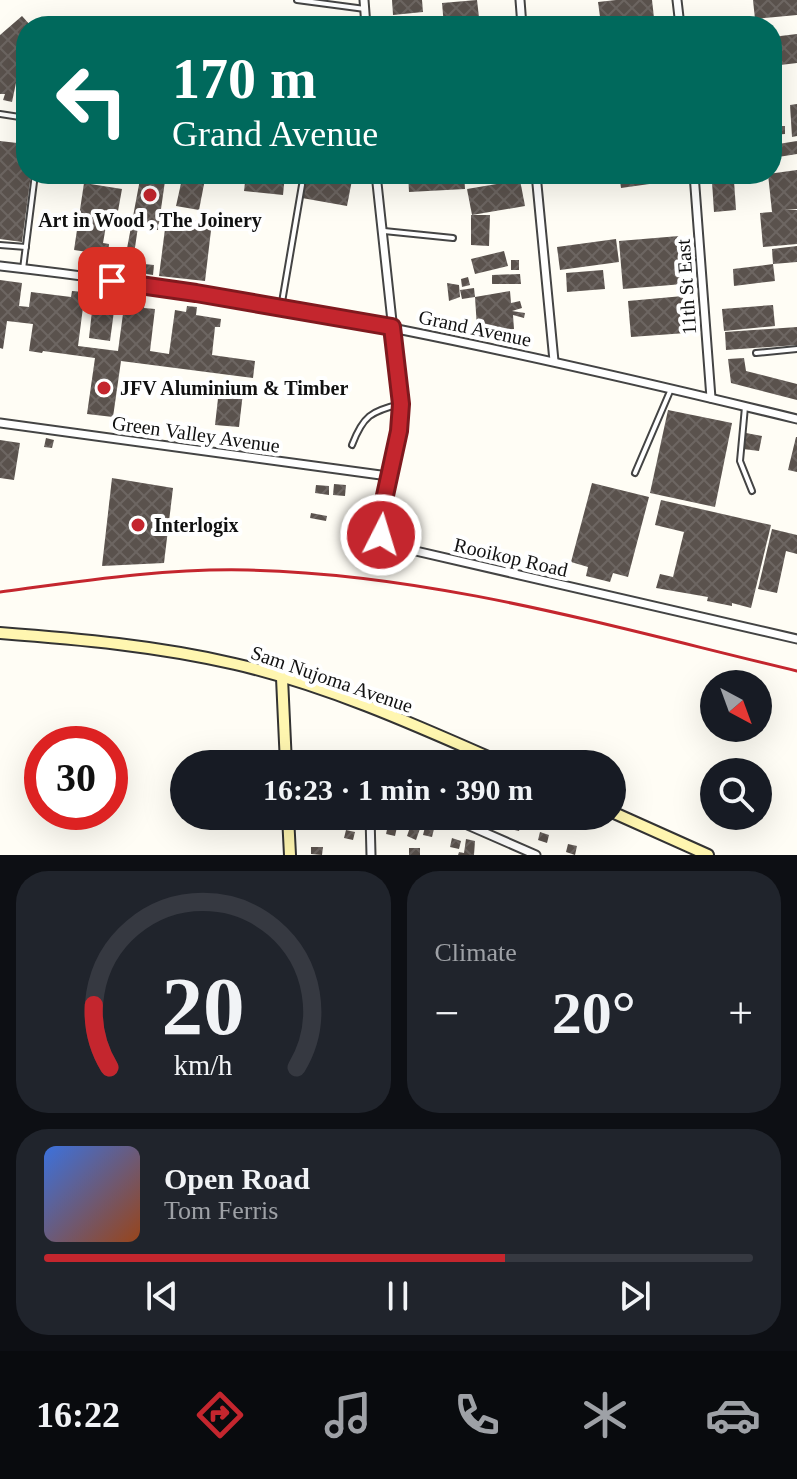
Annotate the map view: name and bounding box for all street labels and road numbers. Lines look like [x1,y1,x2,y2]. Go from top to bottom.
street label: 11th St East [672,238,700,336]
street label: Grand Avenue [417,305,533,351]
street label: Green Valley Avenue [111,411,281,458]
street label: Rooikop Road [452,533,570,582]
street label: Sam Nujoma Avenue [248,641,416,718]

